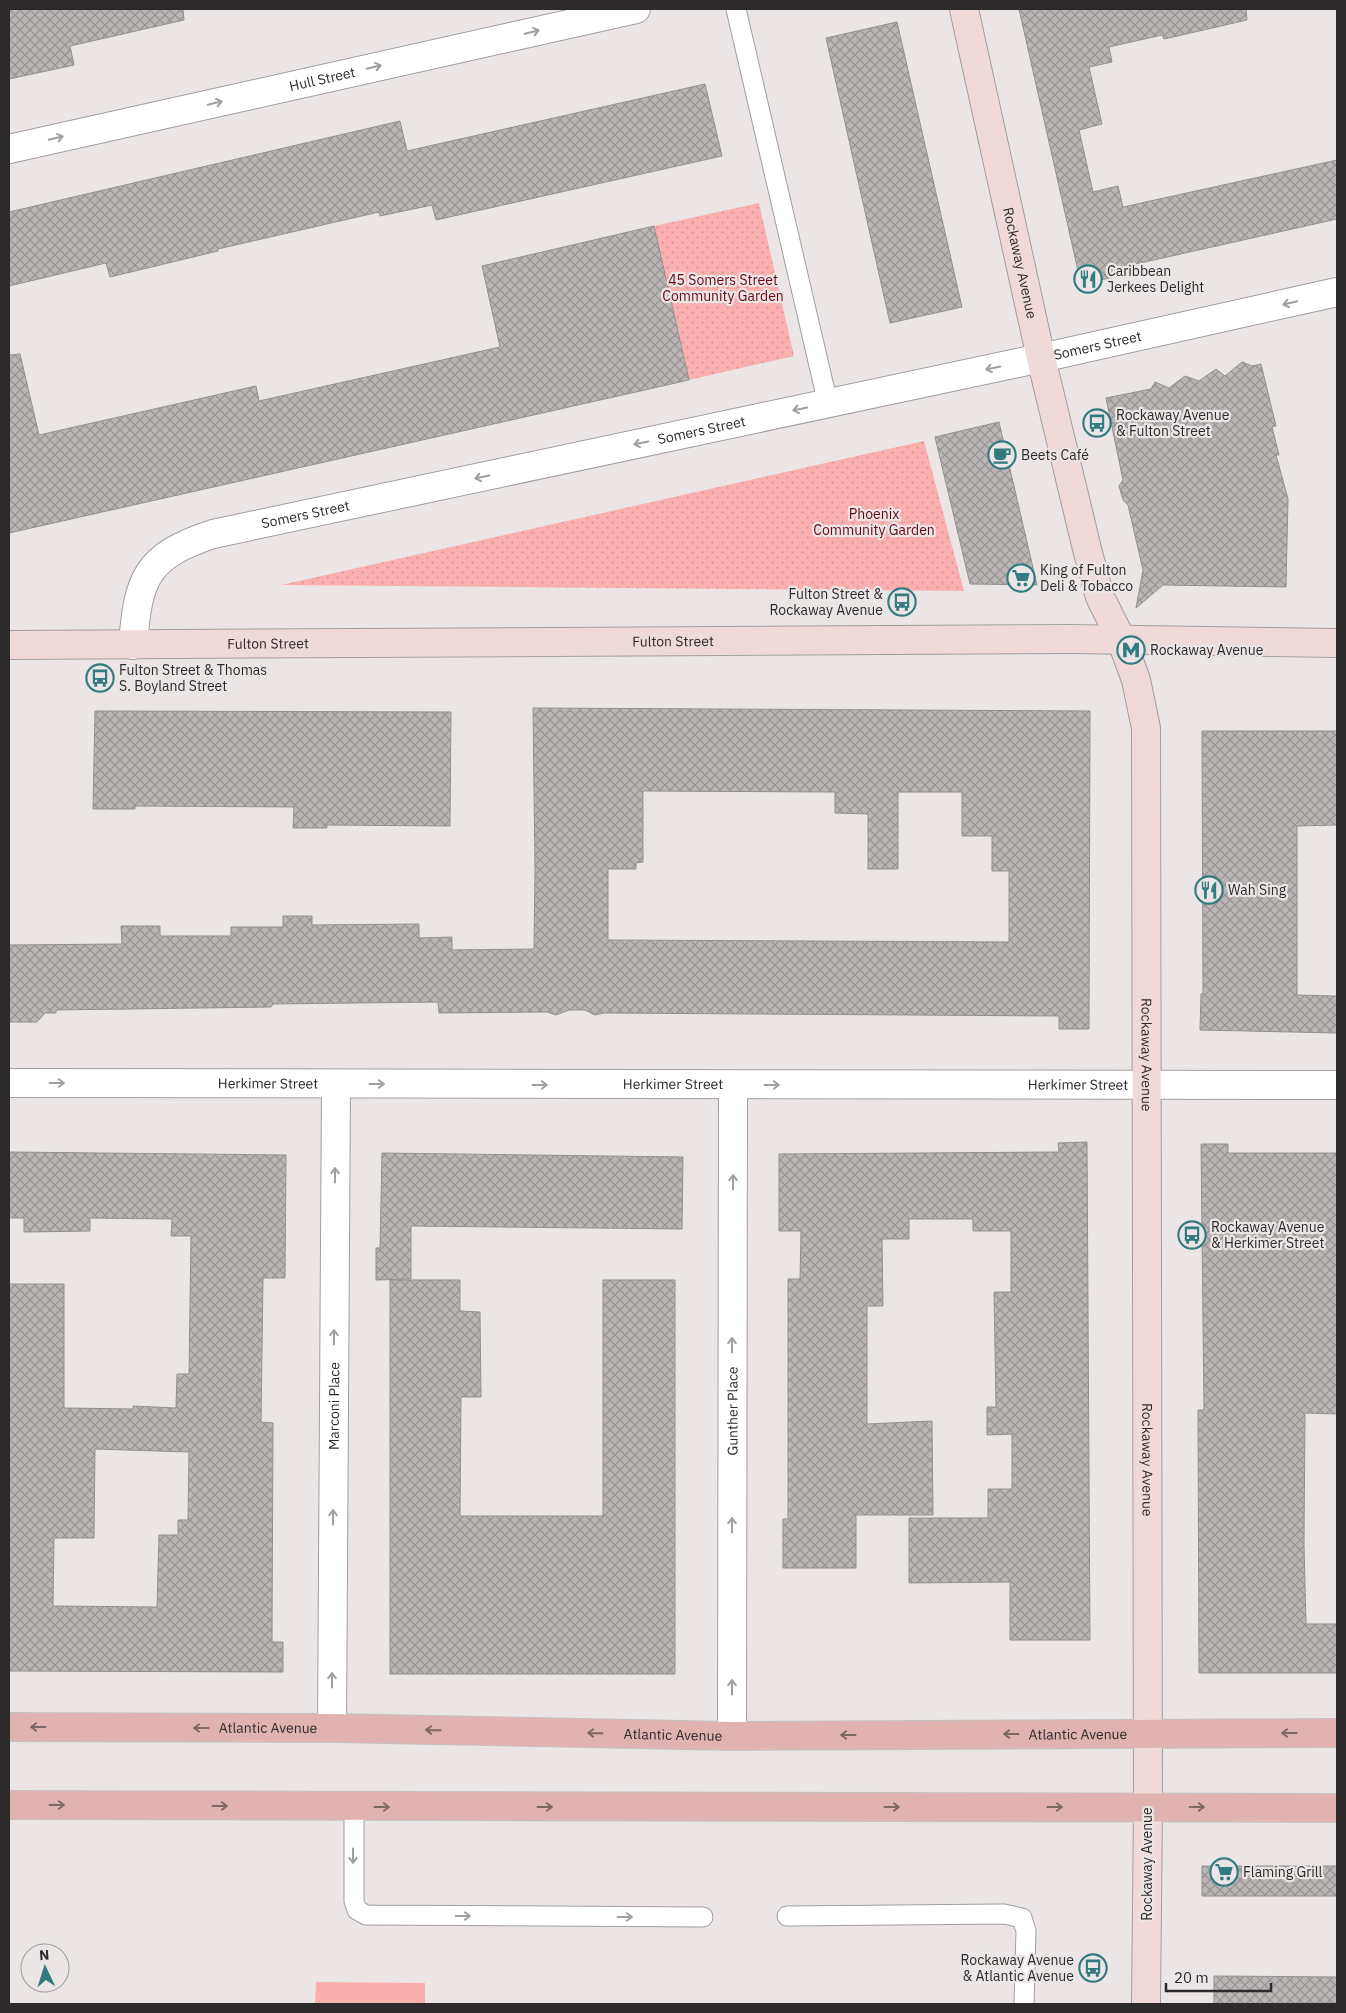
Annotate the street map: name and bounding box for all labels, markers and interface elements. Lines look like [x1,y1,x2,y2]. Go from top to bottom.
one-way arrow [524,27,540,36]
one-way arrow [365,62,381,71]
street label: Hull Street [288,63,357,95]
one-way arrow [206,98,222,107]
one-way arrow [48,133,64,142]
street label: Rockaway Avenue [999,206,1041,321]
place label: Caribbean Jerkees Delight [1107,262,1204,296]
restaurant icon: Caribbean Jerkees Delight [1073,264,1103,294]
park label: 45 Somers Street Community Garden [662,271,784,305]
one-way arrow [1282,299,1298,308]
street label: Somers Street [1052,327,1143,364]
one-way arrow [986,364,1002,374]
one-way arrow [792,405,808,415]
place label: Rockaway Avenue & Fulton Street [1116,406,1230,440]
bus stop icon: Rockaway Avenue & Fulton Street [1082,408,1112,438]
street label: Somers Street [656,412,747,448]
one-way arrow [633,439,649,448]
cafe icon: Beets Café [987,440,1017,470]
place label: Beets Café [1021,446,1089,464]
one-way arrow [474,473,490,482]
street label: Somers Street [260,496,351,532]
park label: Phoenix Community Garden [813,505,935,539]
place label: King of Fulton Deli & Tobacco [1040,561,1133,595]
supermarket icon: King of Fulton Deli & Tobacco [1006,563,1036,593]
place label: Fulton Street & Rockaway Avenue [770,585,883,619]
bus stop icon: Fulton Street & Rockaway Avenue [887,587,917,617]
street label: Fulton Street [632,632,714,650]
street label: Fulton Street [227,634,309,653]
metro station icon: Rockaway Avenue [1116,635,1146,665]
place label: Rockaway Avenue [1150,641,1264,659]
place label: Fulton Street & Thomas S. Boyland Street [119,661,267,695]
bus stop icon: Fulton Street & Thomas S. Boyland Street [85,663,115,693]
restaurant icon: Wah Sing [1194,875,1224,905]
place label: Wah Sing [1228,881,1287,899]
street label: Rockaway Avenue [1138,998,1156,1112]
street label: Herkimer Street [218,1074,318,1092]
street label: Herkimer Street [623,1075,723,1093]
street label: Herkimer Street [1028,1076,1128,1094]
one-way arrow [49,1078,65,1088]
one-way arrow [369,1079,385,1089]
one-way arrow [532,1080,548,1089]
one-way arrow [764,1080,780,1090]
one-way arrow [330,1167,340,1183]
one-way arrow [728,1174,738,1190]
place label: Rockaway Avenue & Herkimer Street [1211,1218,1325,1252]
bus stop icon: Rockaway Avenue & Herkimer Street [1177,1220,1207,1250]
one-way arrow [329,1329,339,1346]
one-way arrow [728,1337,737,1353]
street label: Marconi Place [325,1362,343,1450]
street label: Gunther Place [723,1366,742,1456]
street label: Rockaway Avenue [1138,1403,1156,1517]
one-way arrow [328,1509,338,1526]
one-way arrow [727,1517,737,1533]
one-way arrow [327,1672,337,1688]
one-way arrow [727,1679,737,1696]
street label: Atlantic Avenue [219,1719,318,1737]
one-way arrow [30,1722,46,1732]
one-way arrow [193,1723,209,1733]
one-way arrow [425,1725,442,1735]
street label: Atlantic Avenue [623,1725,723,1745]
street label: Atlantic Avenue [1029,1725,1128,1744]
one-way arrow [588,1728,604,1738]
one-way arrow [1281,1728,1297,1738]
one-way arrow [1003,1729,1020,1739]
one-way arrow [841,1730,857,1740]
one-way arrow [49,1800,65,1810]
one-way arrow [212,1801,228,1811]
one-way arrow [374,1802,390,1812]
one-way arrow [536,1802,553,1812]
one-way arrow [884,1802,900,1812]
one-way arrow [1046,1802,1062,1812]
one-way arrow [1188,1803,1204,1812]
street label: Rockaway Avenue [1138,1807,1156,1921]
one-way arrow [348,1847,358,1863]
supermarket icon: Flaming Grill [1209,1857,1239,1887]
place label: Flaming Grill [1243,1863,1323,1881]
one-way arrow [454,1911,470,1921]
one-way arrow [616,1912,633,1922]
north arrow [20,1943,70,1993]
text: N [38,1946,50,1964]
place label: Rockaway Avenue & Atlantic Avenue [961,1951,1074,1985]
bus stop icon: Rockaway Avenue & Atlantic Avenue [1078,1953,1108,1983]
scale bar [1166,1960,1271,1992]
text: 20 m [1174,1968,1209,1987]

